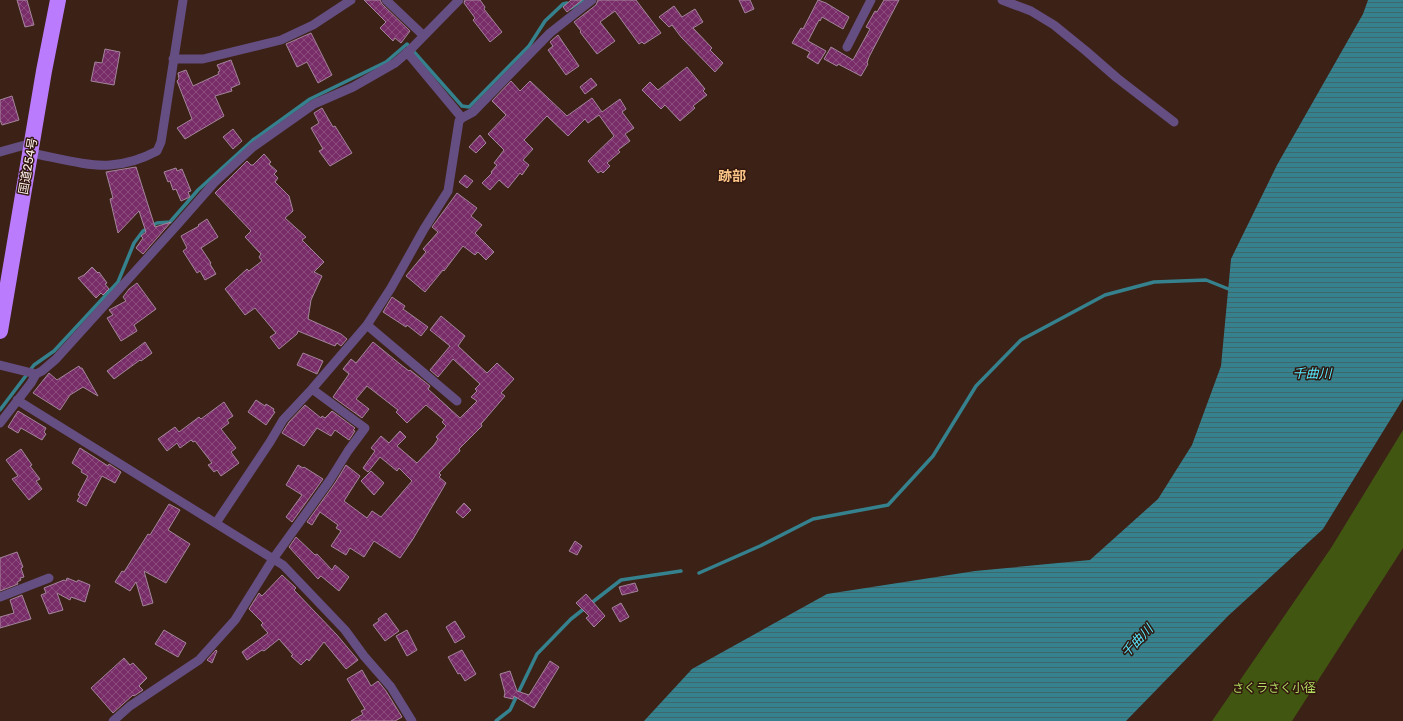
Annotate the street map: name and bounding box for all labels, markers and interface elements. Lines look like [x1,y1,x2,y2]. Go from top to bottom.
street label: 国道254号 [16,136,40,196]
district label: 跡部 [718,168,746,185]
water label: 千曲川 [1292,366,1333,381]
water label: 千曲川 [1118,620,1157,660]
park label: さくラさく小径 [1232,681,1316,695]

